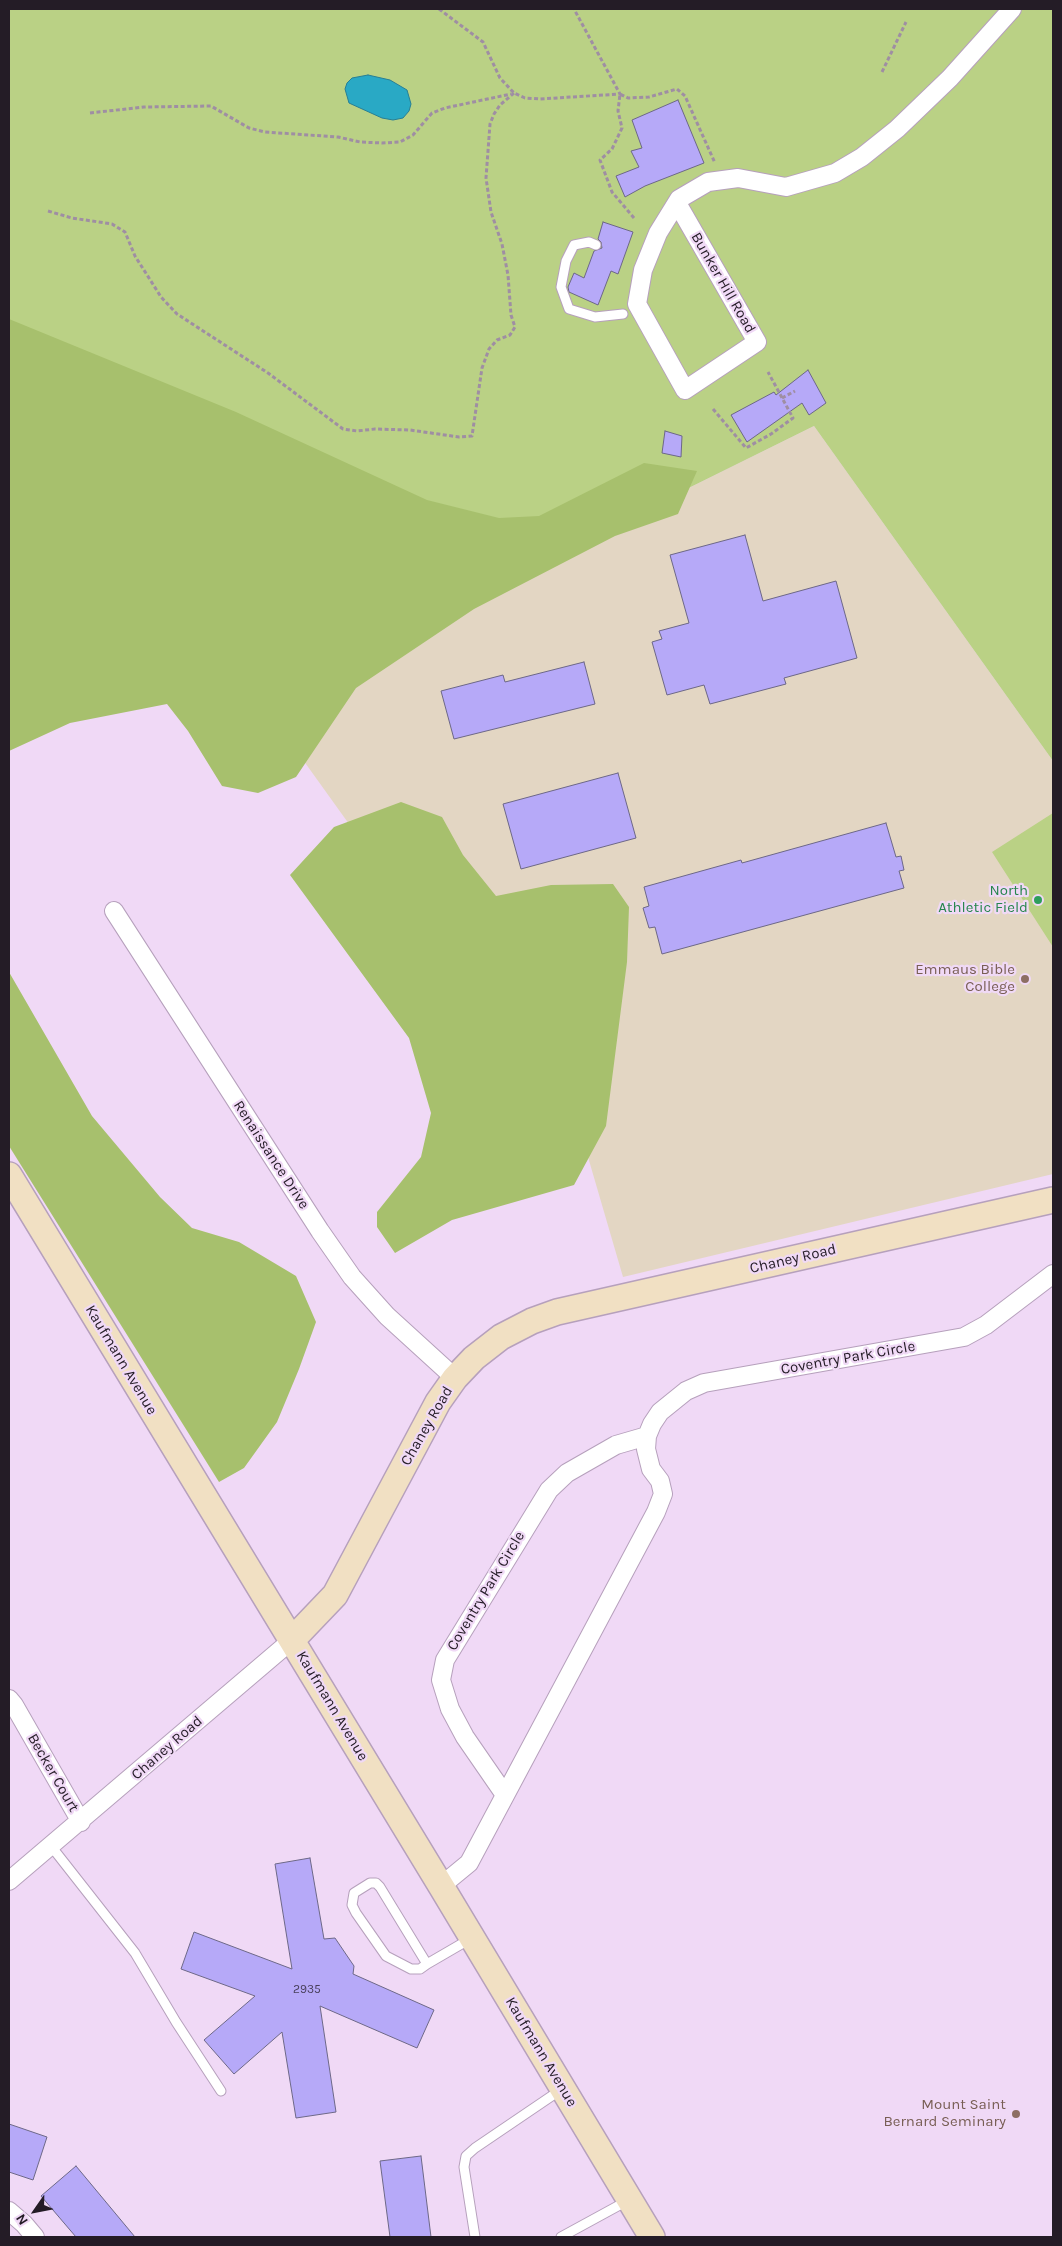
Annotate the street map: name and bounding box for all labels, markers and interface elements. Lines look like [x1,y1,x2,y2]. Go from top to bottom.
street label: Bunker Hill Road [687,229,759,337]
place label: North Athletic Field [938,882,1028,917]
marker: North Athletic Field [1032,894,1044,906]
place label: Emmaus Bible College [915,961,1015,996]
marker: Emmaus Bible College [1019,973,1031,985]
street label: Renaissance Drive [229,1097,313,1213]
street label: Chaney Road [748,1240,838,1278]
street label: Kaufmann Avenue [81,1302,161,1418]
street label: Coventry Park Circle [779,1337,917,1379]
street label: Chaney Road [397,1383,457,1469]
street label: Coventry Park Circle [443,1528,529,1654]
street label: Kaufmann Avenue [292,1648,372,1764]
street label: Chaney Road [128,1712,206,1784]
street label: Becker Court [23,1731,83,1815]
house number: 2935 [293,1983,321,1997]
street label: Kaufmann Avenue [501,1994,581,2110]
place label: Mount Saint Bernard Seminary [883,2096,1006,2131]
marker: Mount Saint Bernard Seminary [1010,2108,1022,2120]
north arrow [10,2186,60,2236]
text: N [12,2211,32,2228]

